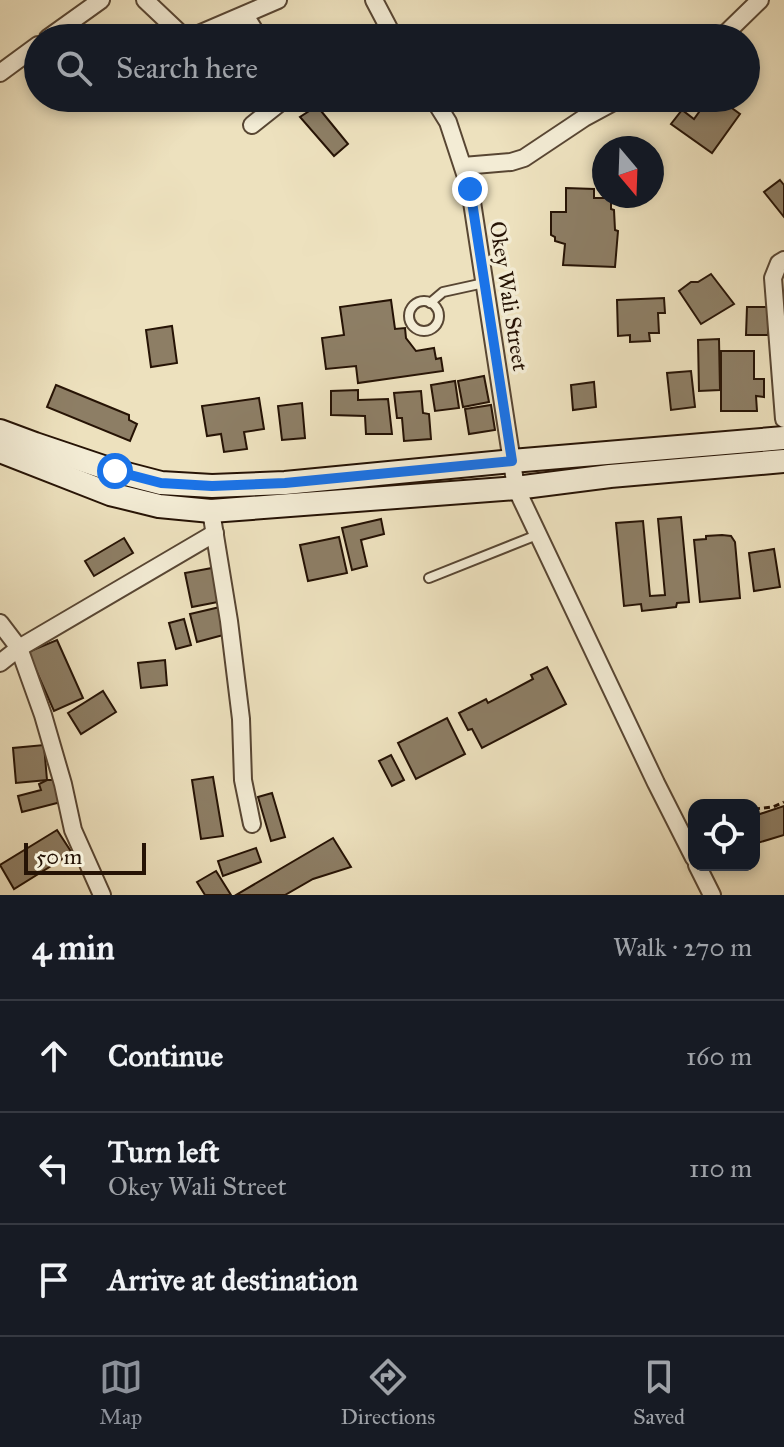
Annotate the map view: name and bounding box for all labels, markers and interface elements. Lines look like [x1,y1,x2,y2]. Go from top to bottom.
search box [24,24,760,112]
icon: search [52,46,96,90]
text: Search here [116,50,258,86]
north arrow [592,136,664,208]
route end [452,171,488,207]
street label: Okey Wali Street [484,219,534,373]
route start [97,453,133,489]
map controls [688,799,760,871]
button: locate [688,799,760,871]
scale bar [24,839,146,875]
text: 50 m [36,843,82,870]
text: 4 min [32,927,115,968]
text: Walk · 270 m [613,931,752,963]
icon: ahead [32,1034,76,1078]
text: Continue [108,1038,223,1074]
text: 160 m [686,1040,752,1072]
text: Turn left [108,1134,219,1170]
icon: left [32,1146,76,1190]
text: 110 m [689,1152,752,1184]
text: Okey Wali Street [108,1170,287,1202]
icon: arrive [32,1258,76,1302]
text: Arrive at destination [108,1262,358,1298]
tab: Map [99,1355,143,1430]
tab: Directions [340,1355,435,1430]
tab: Saved [633,1355,685,1430]

